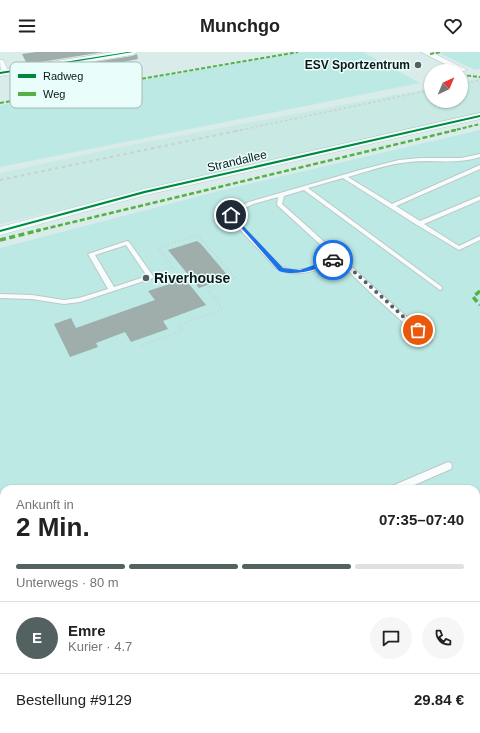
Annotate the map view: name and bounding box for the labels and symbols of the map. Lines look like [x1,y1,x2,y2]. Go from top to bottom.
place label: ESV Sportzentrum [305,58,410,72]
marker: ESV Sportzentrum [413,60,423,70]
legend [10,62,142,108]
north arrow [424,64,468,108]
text: Radweg [43,70,83,82]
text: Weg [43,88,65,100]
street label: Strandallee [206,147,268,175]
pin [214,198,248,232]
courier [313,240,353,280]
place label: Riverhouse [154,270,230,286]
marker: Riverhouse [141,273,151,283]
pin [401,313,435,347]

